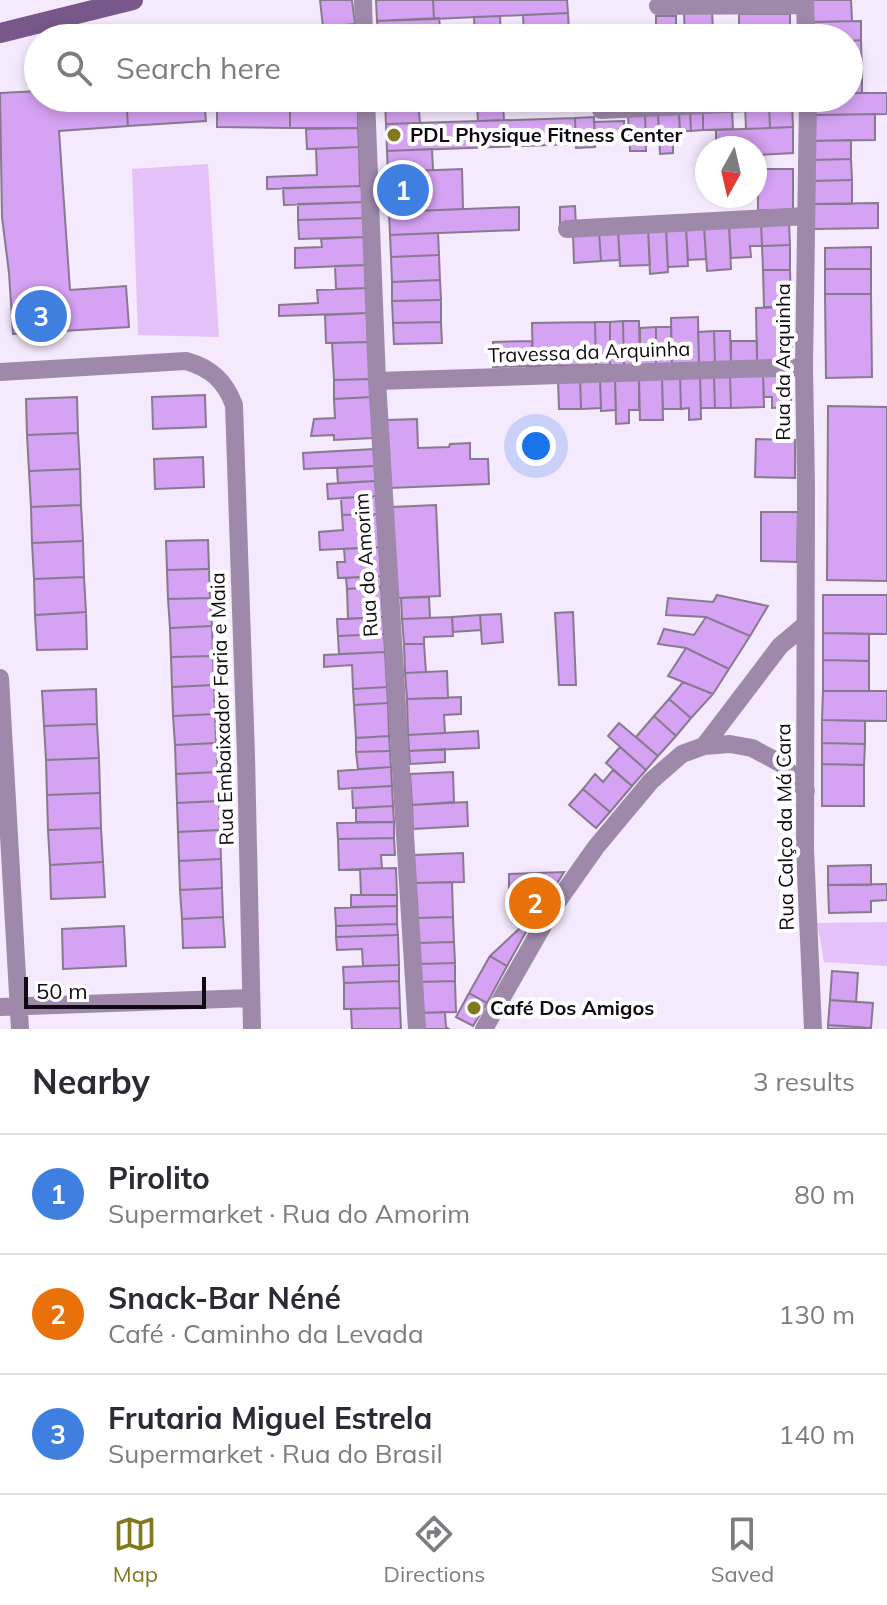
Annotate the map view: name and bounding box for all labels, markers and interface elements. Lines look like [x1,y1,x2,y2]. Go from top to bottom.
search box [24,24,863,112]
icon: search [52,46,96,90]
text: Search here [116,49,281,87]
place label: PDL Physique Fitness Center [410,122,682,147]
marker: PDL Physique Fitness Center [385,126,403,144]
north arrow [695,136,767,208]
pin: 1 [377,160,429,220]
street label: Rua da Arquinha [770,283,795,441]
pin: 3 [15,286,67,346]
street label: Travessa da Arquinha [487,335,691,368]
your location [516,426,556,466]
street label: Rua do Amorim [348,492,383,638]
street label: Rua Embaixador Faria e Maia [204,572,239,846]
street label: Rua Calço da Má Cara [770,723,799,931]
pin: 2 [509,873,561,933]
scale bar [24,973,206,1009]
text: 50 m [36,977,87,1005]
place label: Café Dos Amigos [490,995,654,1020]
marker: Café Dos Amigos [465,999,483,1017]
text: Nearby [32,1060,150,1103]
text: 3 results [753,1065,855,1098]
text: Pirolito [108,1159,210,1197]
text: 1 [50,1178,66,1211]
text: 80 m [794,1178,855,1211]
text: Supermarket · Rua do Amorim [108,1197,470,1230]
text: Snack-Bar Néné [108,1279,341,1317]
text: 2 [50,1298,66,1331]
text: 130 m [779,1298,855,1331]
text: Café · Caminho da Levada [108,1317,424,1350]
text: Frutaria Miguel Estrela [108,1399,432,1437]
text: 3 [50,1418,66,1451]
text: 140 m [779,1418,855,1451]
text: Supermarket · Rua do Brasil [108,1437,443,1470]
tab: Map [113,1512,158,1588]
tab: Directions [384,1512,485,1588]
tab: Saved [711,1512,774,1588]

